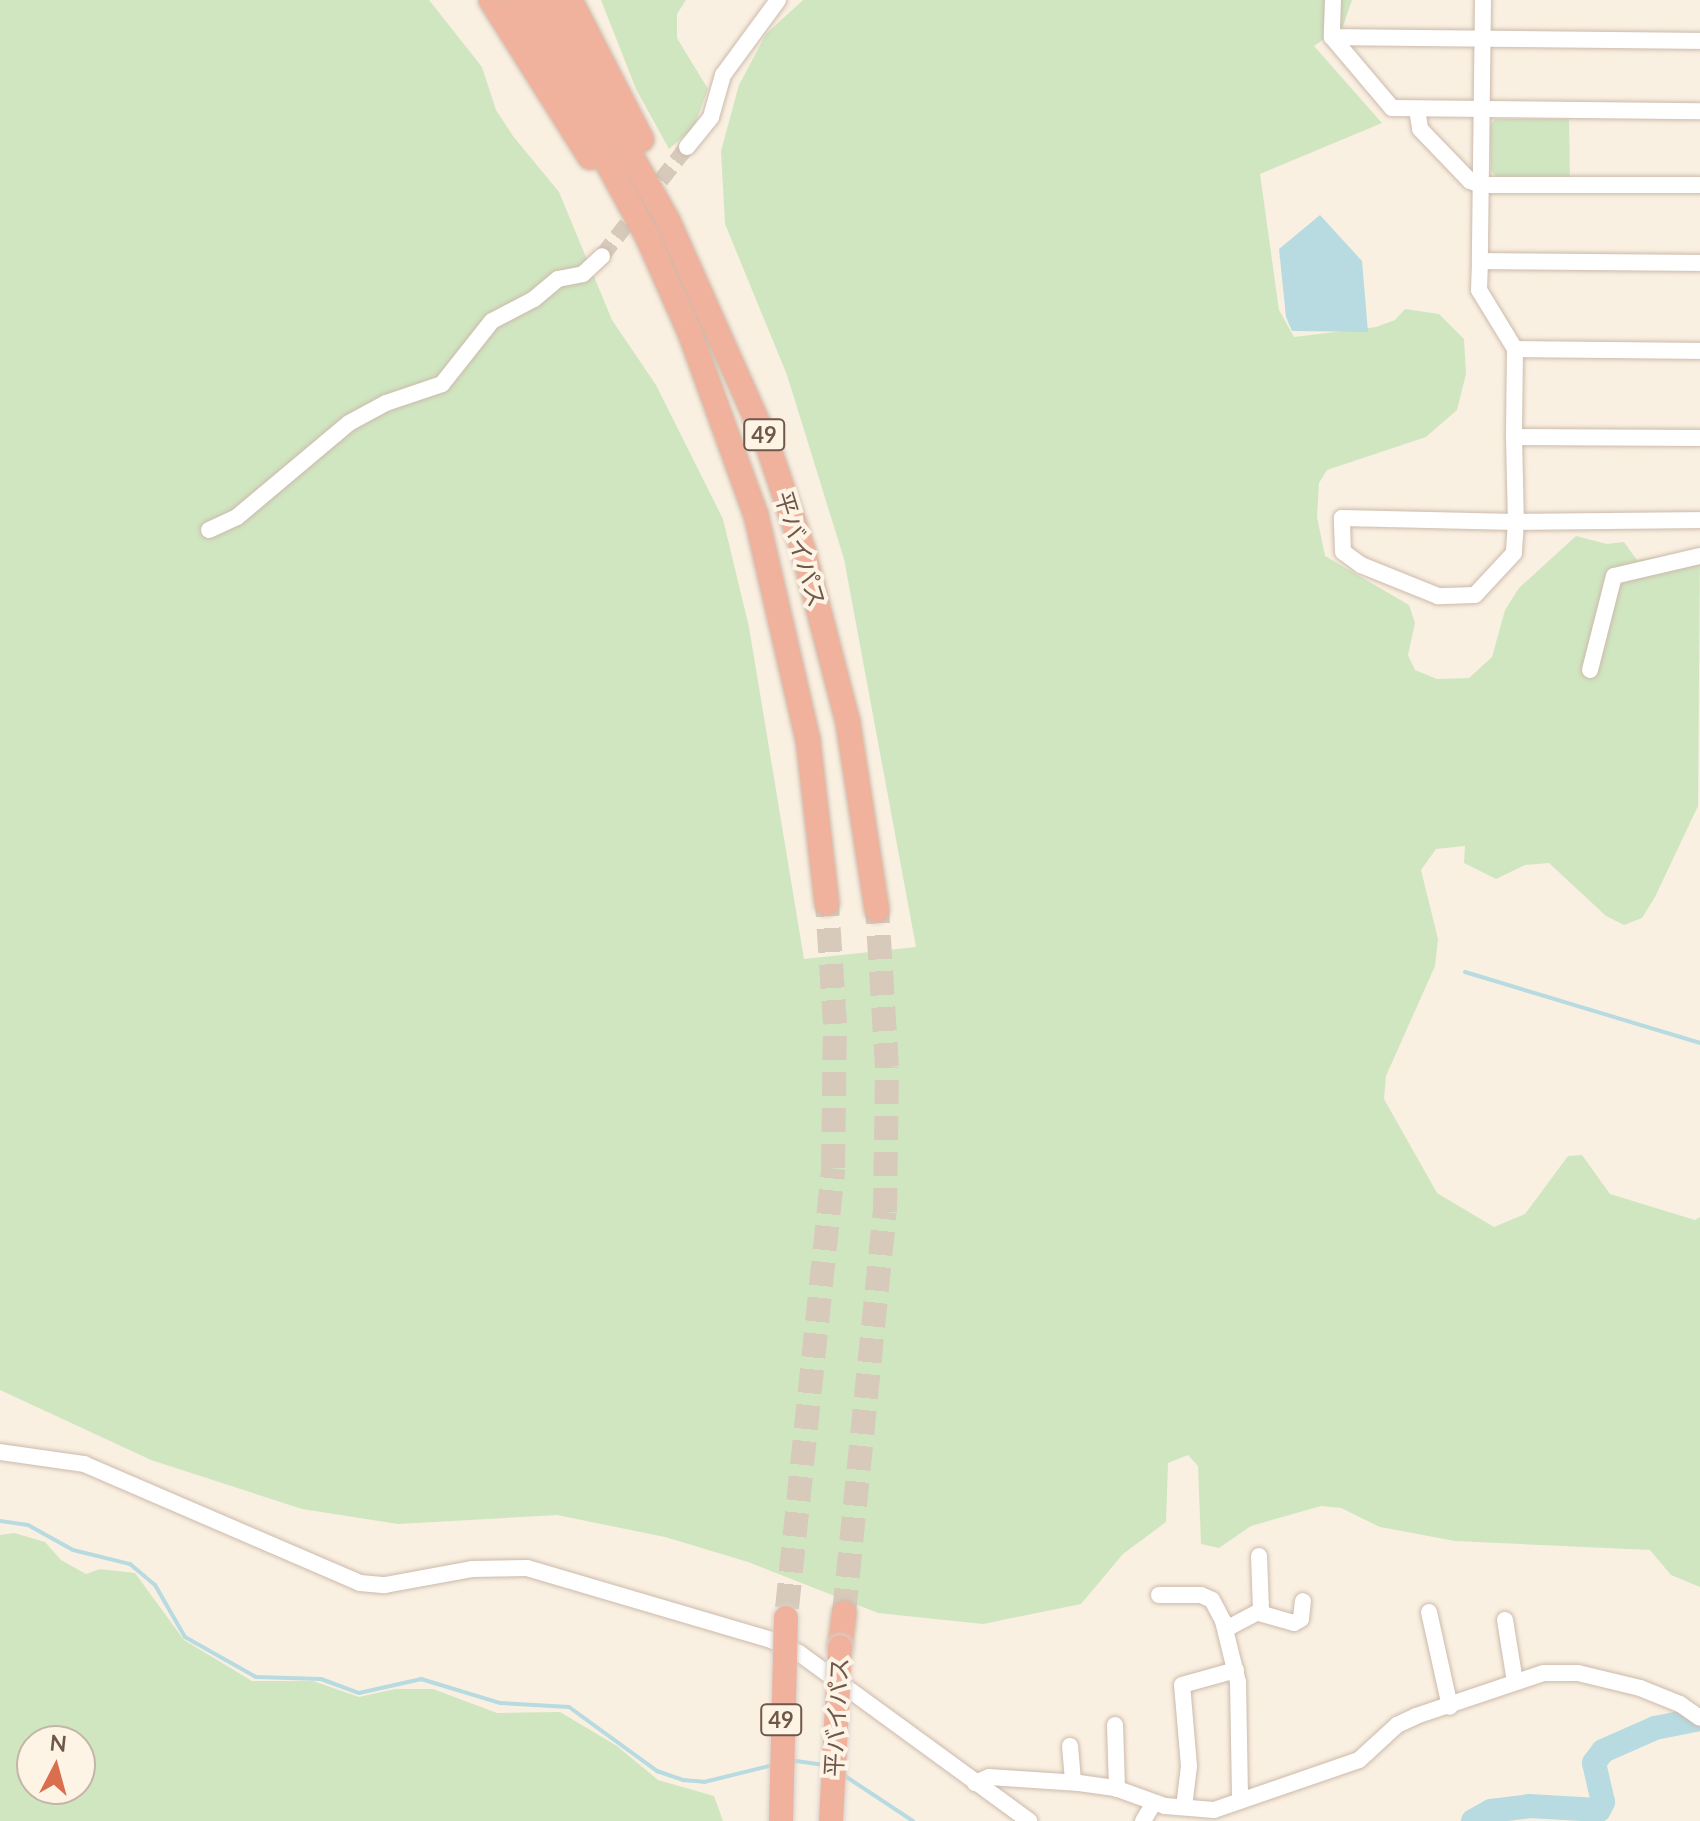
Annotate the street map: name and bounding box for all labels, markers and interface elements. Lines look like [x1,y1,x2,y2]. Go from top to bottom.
road number: 49 [742,417,786,453]
street label: 平バイパス [770,487,832,611]
street label: 平バイパス [818,1656,854,1778]
road number: 49 [759,1702,803,1738]
north arrow [16,1725,96,1805]
text: N [49,1728,68,1757]

